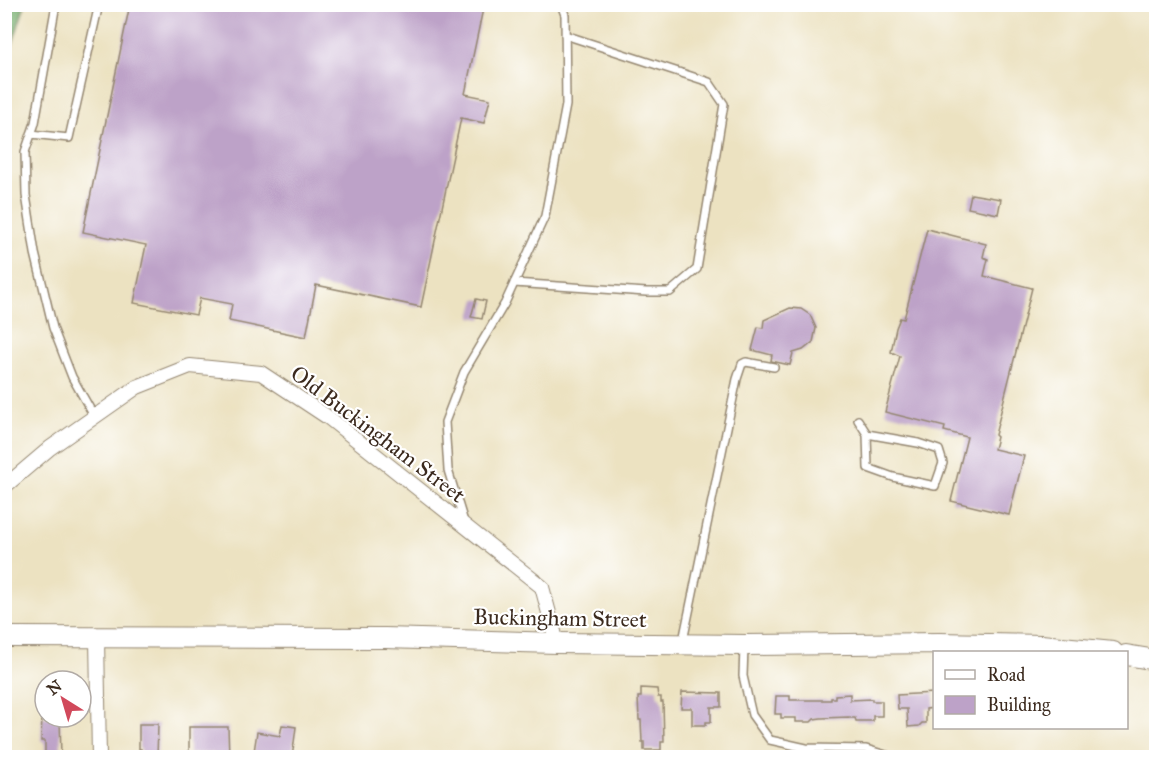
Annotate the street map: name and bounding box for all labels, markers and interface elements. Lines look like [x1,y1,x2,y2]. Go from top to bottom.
street label: Old Buckingham Street [285,359,471,509]
street label: Buckingham Street [473,603,647,633]
legend [933,651,1128,729]
text: Road [987,664,1025,686]
north arrow [33,669,93,729]
text: N [43,675,66,699]
text: Building [987,694,1051,717]

